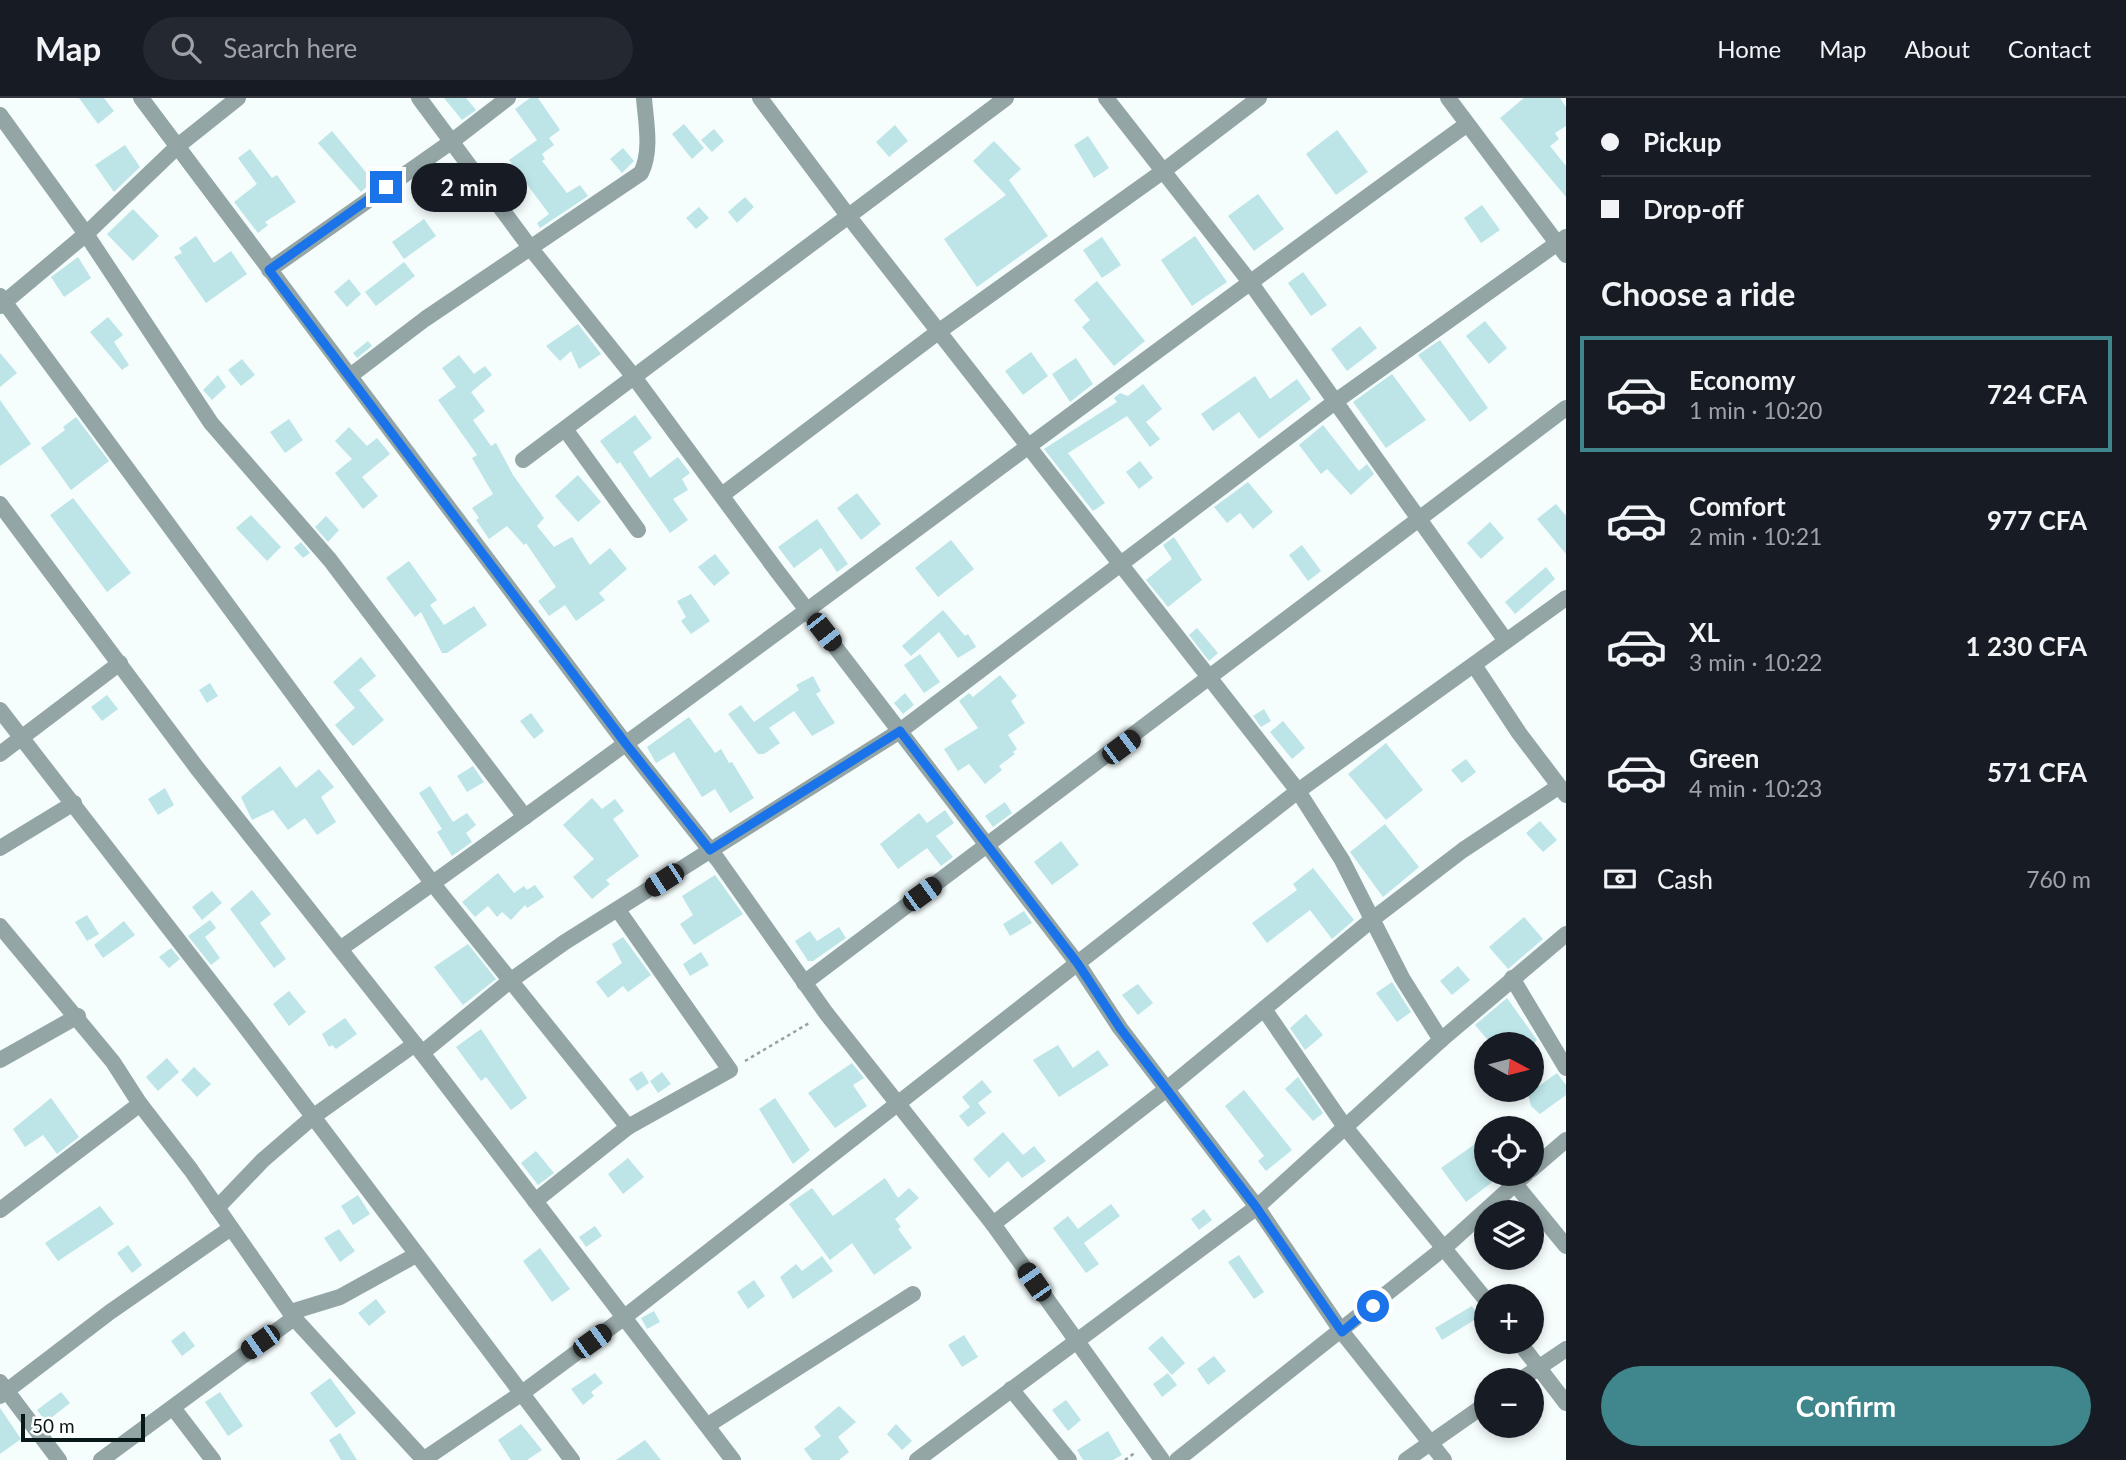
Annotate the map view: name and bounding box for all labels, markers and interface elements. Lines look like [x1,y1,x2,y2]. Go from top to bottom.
search box [143,17,633,80]
text: Map [35,28,101,68]
icon: search [167,29,205,67]
text: Search here [223,32,357,64]
text: Home [1717,34,1781,63]
text: Map [1819,34,1867,63]
text: About [1905,34,1970,63]
text: Contact [2008,34,2091,63]
text: Pickup [1643,126,1722,158]
callout: 2 min [410,162,526,212]
route end [370,171,402,203]
text: 2 min [440,173,498,201]
text: Drop-off [1643,193,1744,225]
text: Choose a ride [1601,274,1795,313]
icon: car [1605,363,1668,426]
text: Economy [1689,364,1795,396]
text: 724 CFA [1987,378,2087,410]
text: 1 min · 10:20 [1689,396,1822,424]
icon: car [1605,489,1668,552]
text: Comfort [1689,490,1786,522]
text: 977 CFA [1987,504,2087,536]
text: 2 min · 10:21 [1689,522,1822,550]
car [803,609,846,655]
icon: car [1605,615,1668,678]
text: XL [1689,616,1720,648]
text: 1 230 CFA [1966,630,2087,662]
text: 3 min · 10:22 [1689,648,1822,676]
car [1098,726,1145,768]
icon: car [1605,741,1668,804]
text: Green [1689,742,1759,774]
text: 571 CFA [1987,756,2087,788]
text: 4 min · 10:23 [1689,774,1822,802]
car [641,860,688,900]
icon: cash [1601,860,1639,898]
text: Cash [1657,863,1713,895]
text: 760 m [2026,865,2091,893]
car [899,873,946,915]
north arrow [1474,1032,1544,1102]
map controls [1474,1032,1544,1438]
button: locate [1474,1116,1544,1186]
button: layers [1474,1200,1544,1270]
car [1014,1259,1055,1305]
button: + [1474,1284,1544,1354]
route start [1357,1290,1389,1322]
car [569,1320,616,1362]
car [237,1321,284,1363]
button: Confirm [1601,1366,2091,1446]
button: − [1474,1368,1544,1438]
scale bar [21,1411,145,1443]
text: 50 m [32,1414,75,1437]

